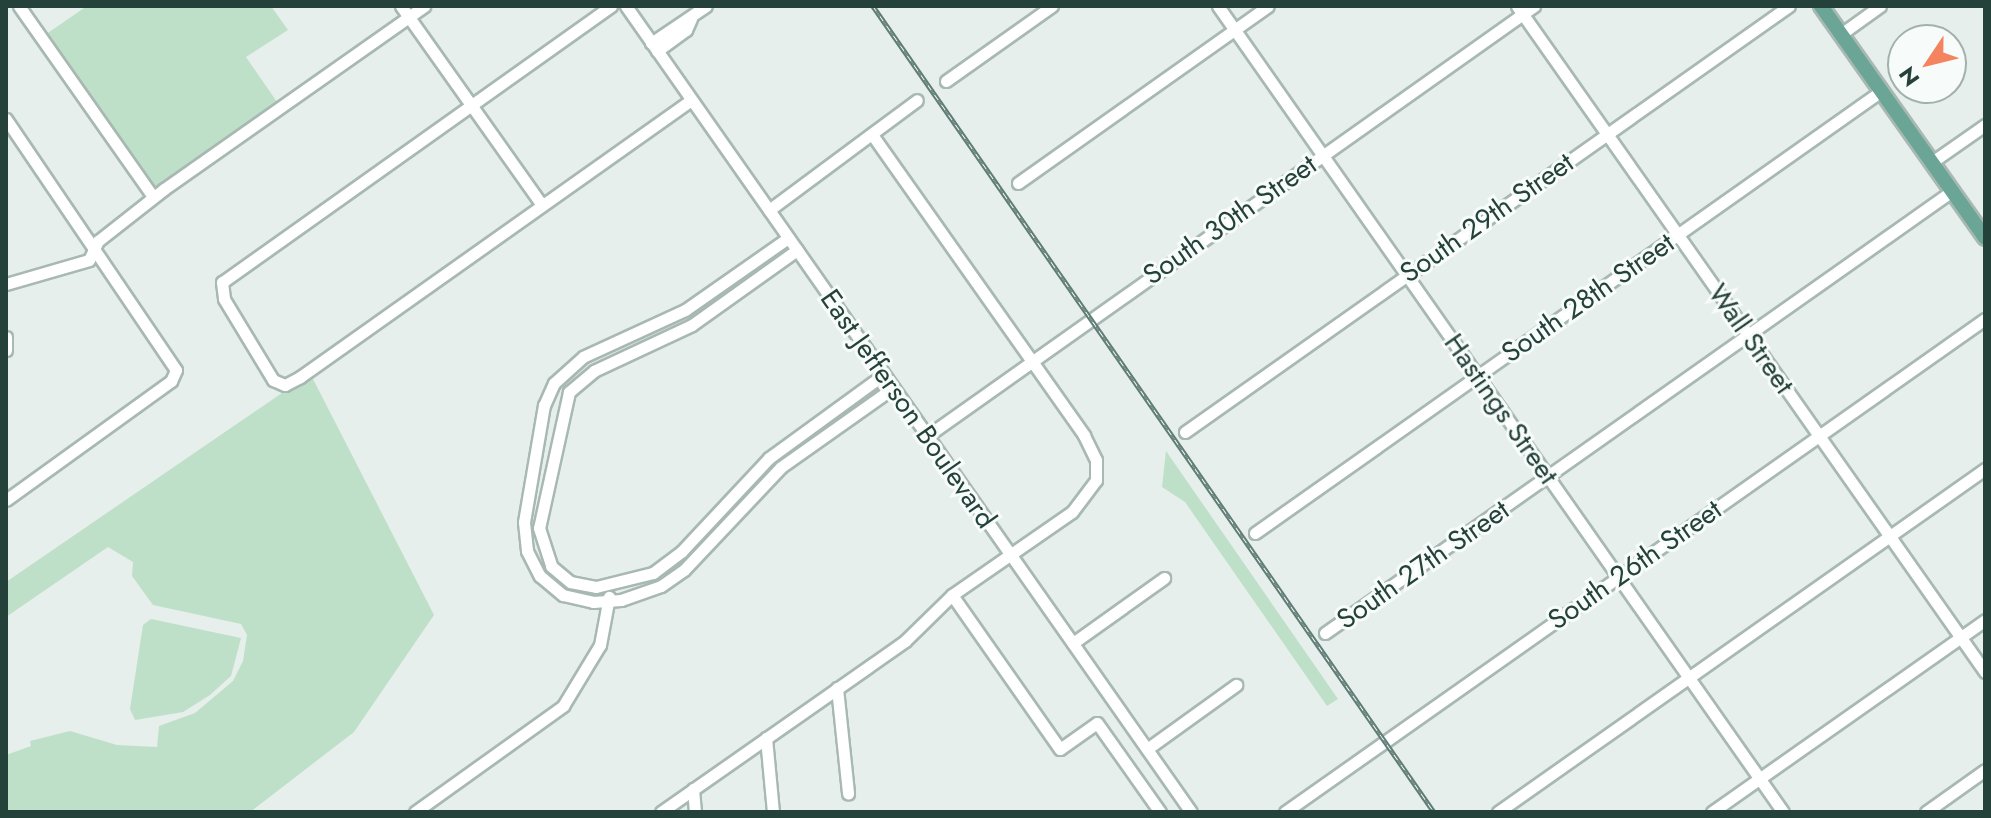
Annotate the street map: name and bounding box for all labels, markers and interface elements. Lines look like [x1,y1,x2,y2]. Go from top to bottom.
north arrow [1887,24,1967,104]
text: N [1891,60,1927,93]
street label: South 29th Street [1394,146,1580,290]
street label: South 30th Street [1137,148,1323,292]
street label: South 28th Street [1495,226,1681,370]
street label: Wall Street [1701,278,1801,400]
street label: East Jefferson Boulevard [813,283,1003,535]
street label: Hastings Street [1437,327,1565,491]
street label: South 27th Street [1330,493,1516,637]
street label: South 26th Street [1542,493,1728,637]

